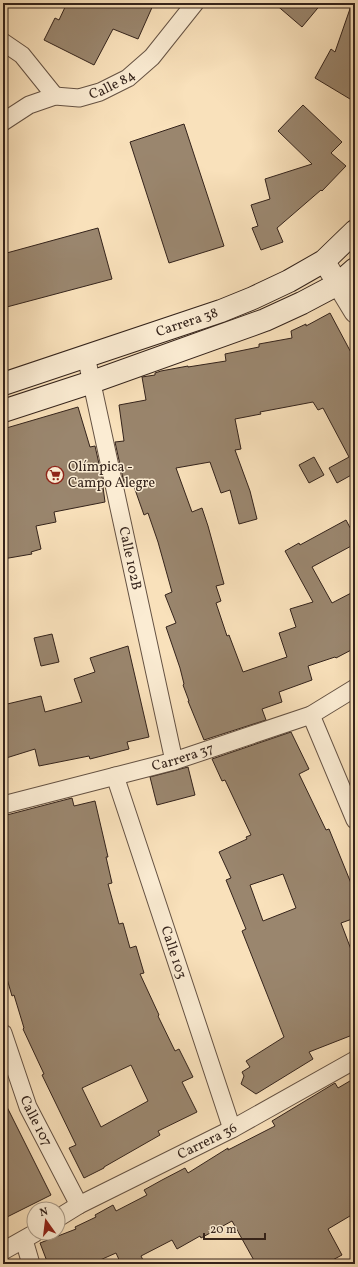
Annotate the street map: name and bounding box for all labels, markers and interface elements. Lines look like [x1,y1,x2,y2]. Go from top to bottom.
street label: Calle 84 [87,66,139,104]
street label: Carrera 38 [153,303,221,342]
place label: Olímpica - Campo Alegre [68,458,155,493]
supermarket icon: Olímpica - Campo Alegre [45,465,65,485]
street label: Calle 102B [114,525,146,592]
street label: Carrera 37 [150,739,217,776]
street label: Calle 103 [156,924,191,981]
street label: Calle 107 [15,1093,56,1150]
street label: Carrera 36 [174,1118,241,1164]
north arrow [26,1201,66,1241]
text: N [38,1205,50,1221]
scale bar [204,1215,265,1241]
text: 20 m [210,1222,237,1238]

